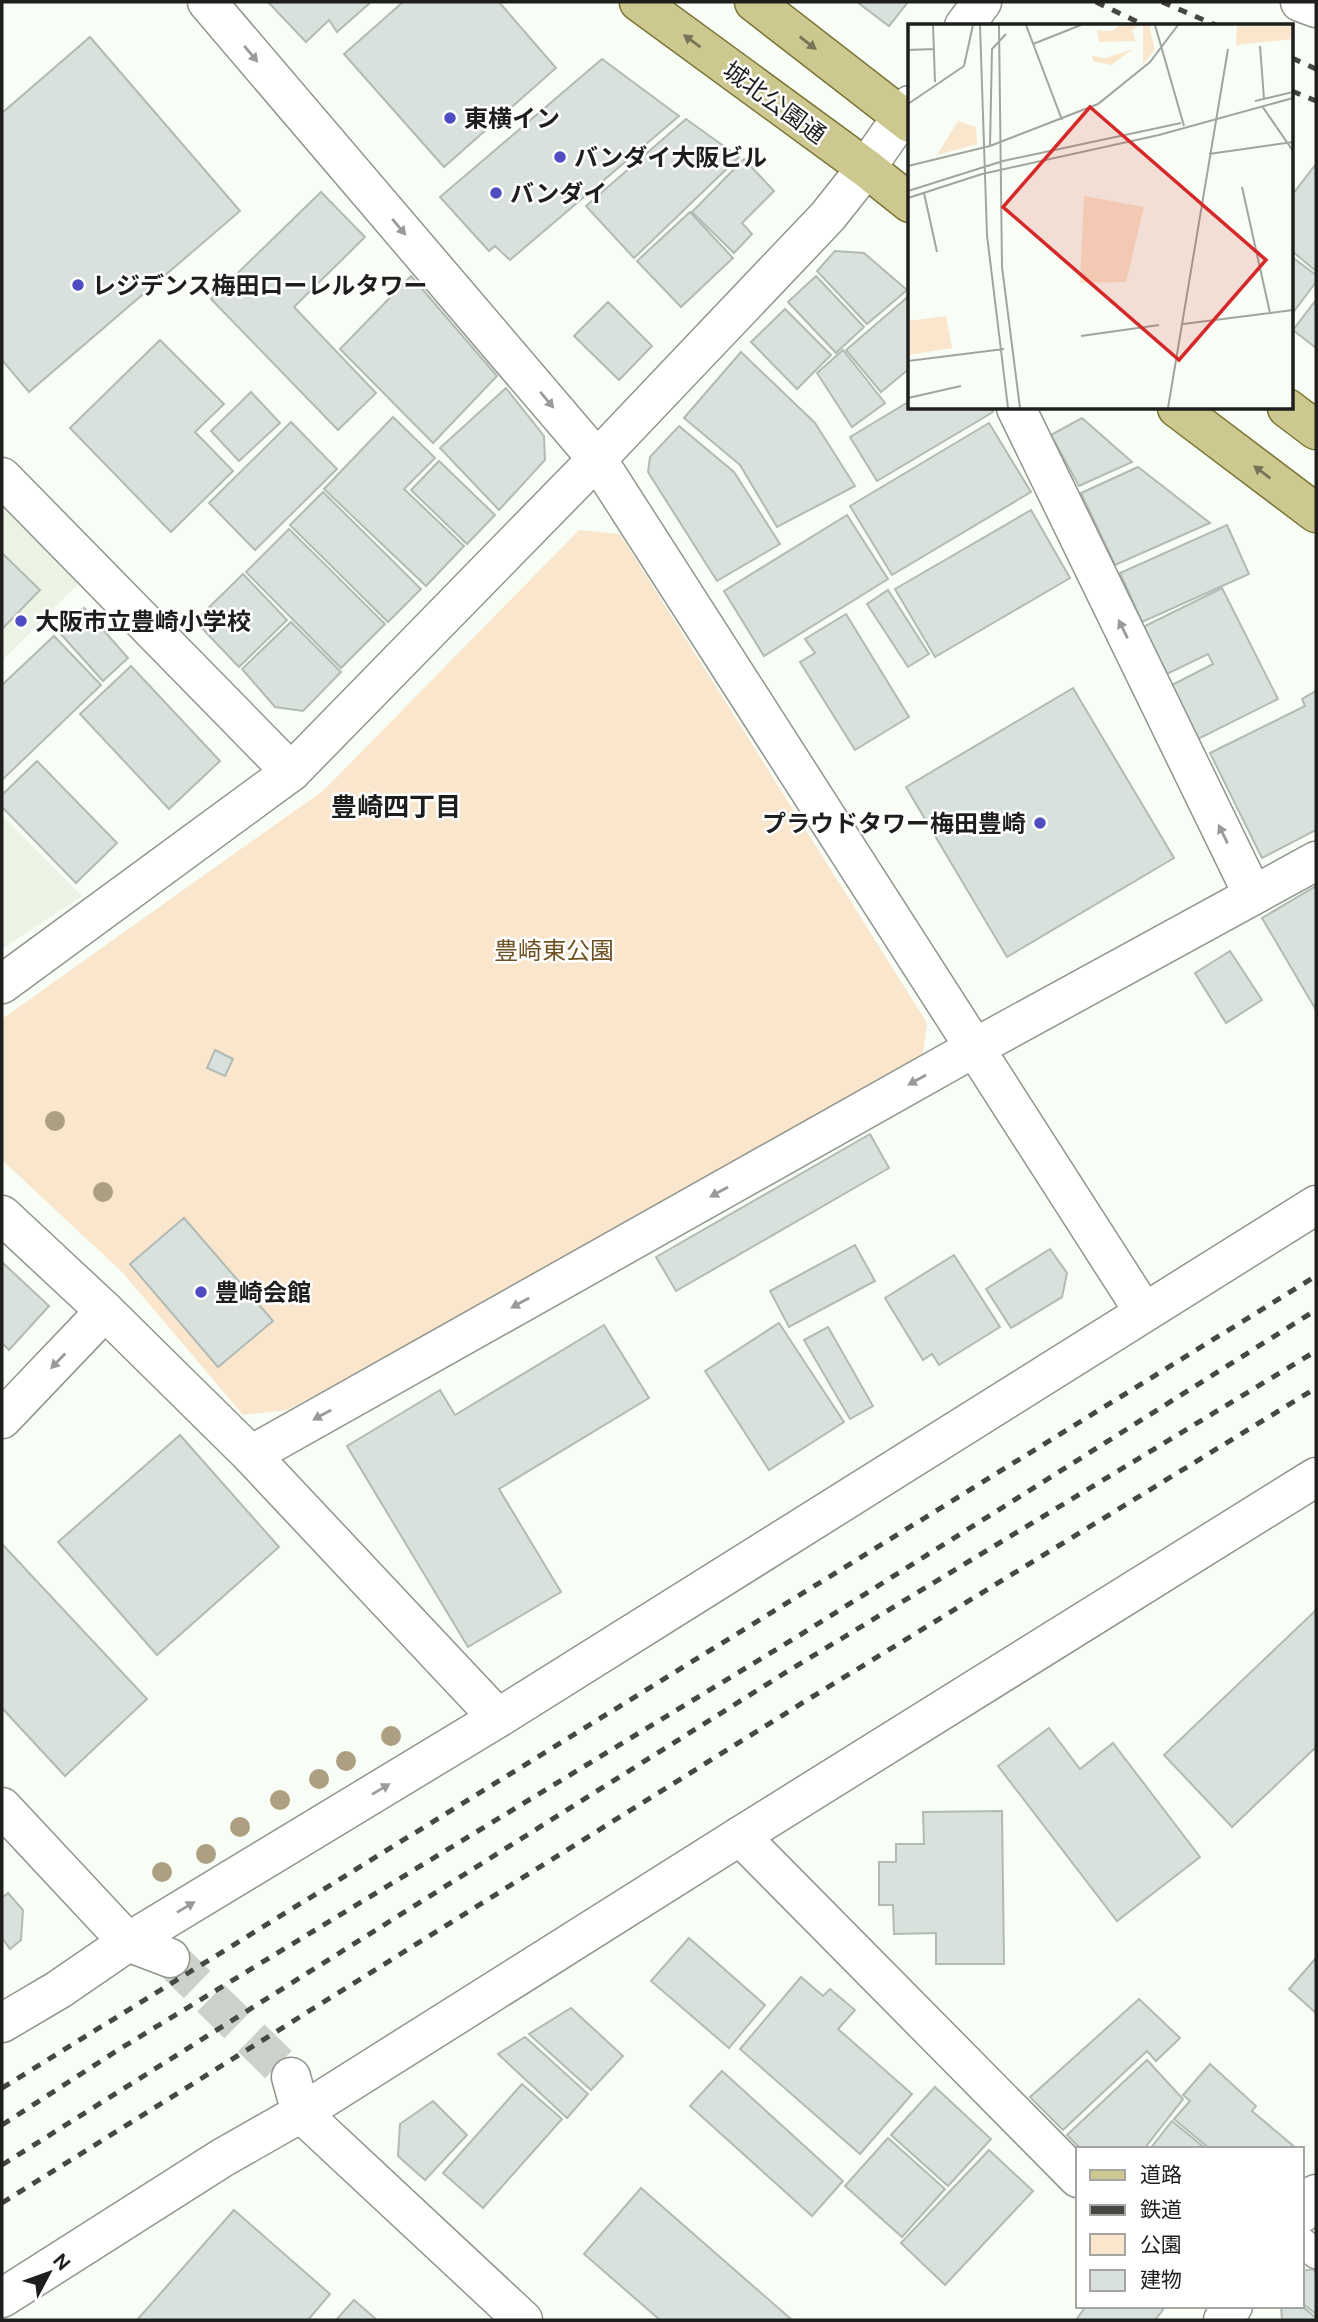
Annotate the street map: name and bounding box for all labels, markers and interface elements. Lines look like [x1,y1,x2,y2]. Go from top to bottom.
inset map [908,24,1294,410]
one-way arrow [683,34,701,48]
one-way arrow [799,36,817,50]
one-way arrow [243,45,258,62]
street label: 城北公園通 [718,55,832,149]
place label: 東横イン [464,104,560,132]
marker: 東横イン [442,110,458,126]
place label: バンダイ大阪ビル [574,143,767,171]
marker: バンダイ大阪ビル [552,149,568,165]
place label: バンダイ [510,179,607,207]
marker: バンダイ [488,185,504,201]
one-way arrow [391,218,406,235]
place label: レジデンス梅田ローレルタワー [92,271,428,299]
marker: レジデンス梅田ローレルタワー [70,277,86,293]
one-way arrow [539,391,554,408]
one-way arrow [1253,465,1271,479]
place label: 大阪市立豊崎小学校 [35,607,251,635]
marker: 大阪市立豊崎小学校 [13,613,29,629]
one-way arrow [1118,619,1129,639]
district label: 豊崎四丁目 [331,791,461,822]
place label: プラウドタワー梅田豊崎 [762,809,1026,837]
marker: プラウドタワー梅田豊崎 [1032,815,1048,831]
one-way arrow [1217,824,1229,844]
park label: 豊崎東公園 [494,936,614,964]
one-way arrow [907,1074,927,1086]
one-way arrow [709,1186,728,1198]
place label: 豊崎会館 [215,1278,311,1306]
marker: 豊崎会館 [193,1284,209,1300]
one-way arrow [511,1297,530,1309]
one-way arrow [50,1352,67,1369]
one-way arrow [312,1409,332,1421]
one-way arrow [372,1783,391,1795]
one-way arrow [177,1900,196,1913]
legend [1076,2147,1304,2308]
text: 道路 [1140,2162,1182,2187]
text: 鉄道 [1140,2197,1182,2222]
text: 公園 [1140,2232,1182,2257]
north arrow [14,2238,84,2308]
text: N [49,2249,75,2275]
text: 建物 [1140,2267,1182,2292]

